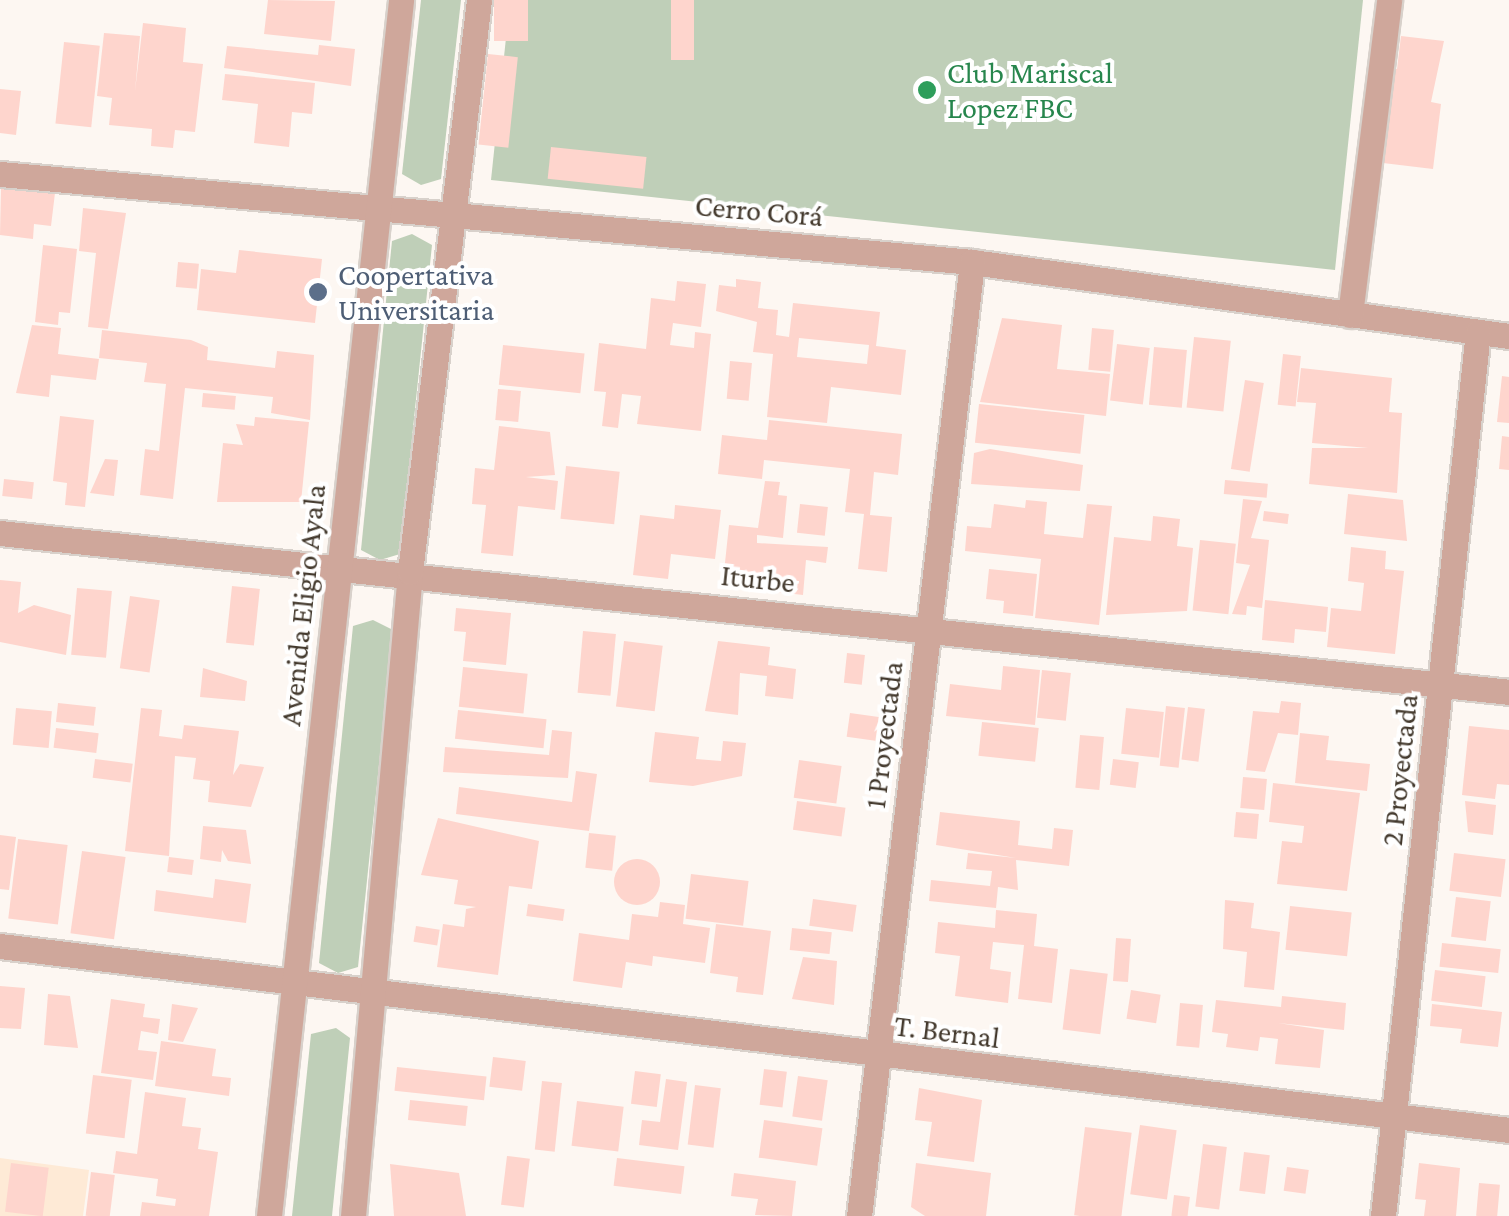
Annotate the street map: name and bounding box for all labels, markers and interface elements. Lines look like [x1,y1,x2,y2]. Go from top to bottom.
place label: Club Mariscal Lopez FBC [947,55,1113,126]
marker: Club Mariscal Lopez FBC [916,79,938,101]
street label: Cerro Corá [694,187,824,235]
place label: Coopertativa Universitaria [338,257,494,328]
marker: Coopertativa Universitaria [307,281,329,303]
street label: Avenida Eligio Ayala [272,482,334,728]
street label: Iturbe [719,557,797,601]
street label: 1 Proyectada [857,659,911,811]
street label: 2 Proyectada [1374,692,1426,848]
street label: T. Bernal [892,1008,1002,1056]

